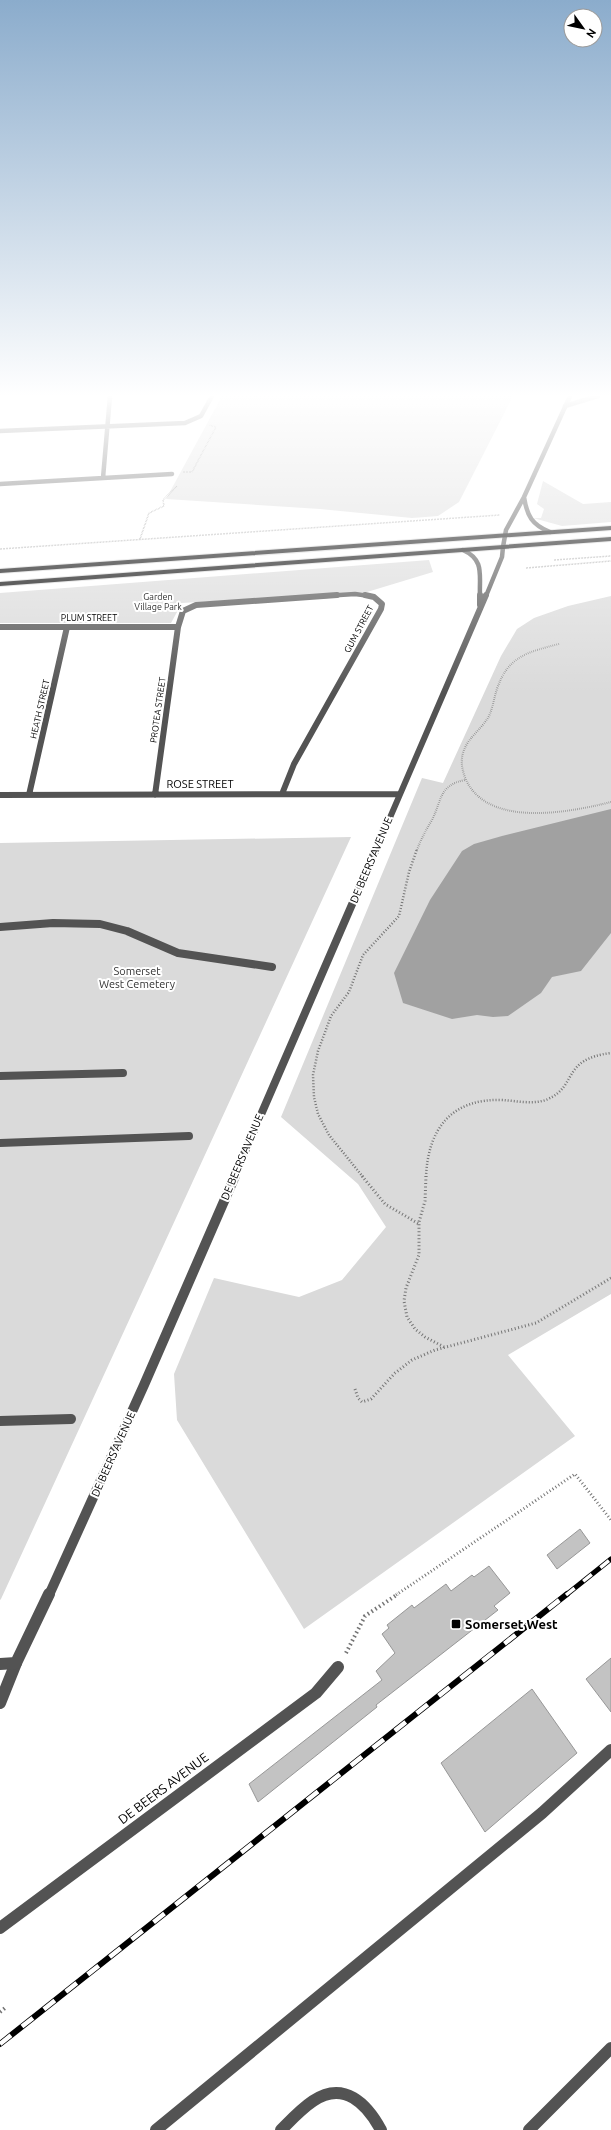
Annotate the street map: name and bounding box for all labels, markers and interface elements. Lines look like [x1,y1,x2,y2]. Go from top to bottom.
north arrow [563,8,603,48]
text: N [584,27,599,40]
park label: Garden Village Park [134,592,182,612]
street label: GUM STREET [342,604,376,654]
street label: PLUM STREET [61,613,117,623]
street label: PROTEA STREET [148,676,168,744]
street label: HEATH STREET [28,678,52,740]
street label: ROSE STREET [166,778,234,790]
street label: DE BEERS AVENUE [347,815,395,905]
park label: Somerset West Cemetery [99,965,176,990]
street label: DE BEERS AVENUE [218,1112,266,1202]
street label: DE BEERS AVENUE [89,1409,137,1499]
place label: Somerset West [465,1617,558,1631]
marker: Somerset West [450,1618,462,1630]
street label: DE BEERS AVENUE [115,1750,211,1826]

